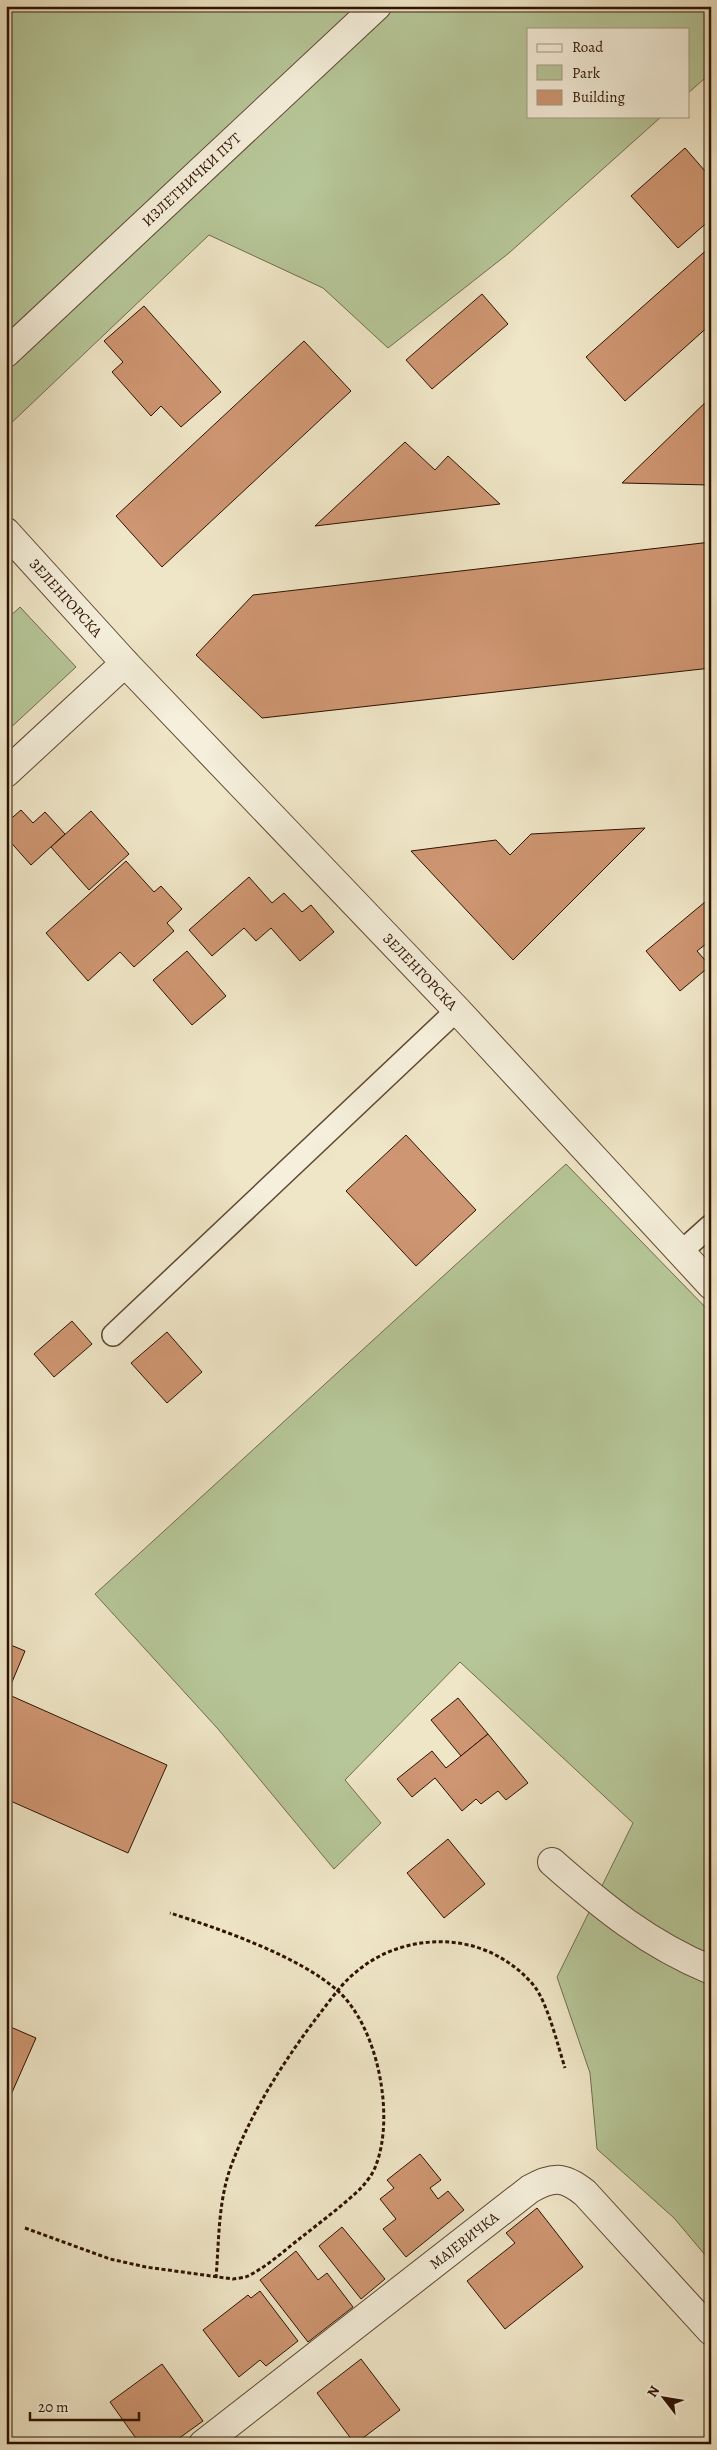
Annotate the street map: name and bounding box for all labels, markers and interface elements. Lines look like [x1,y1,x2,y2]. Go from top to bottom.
legend [527,28,690,118]
text: Road [572,37,604,57]
text: Park [572,63,601,83]
text: Building [572,87,625,107]
street label: ИЗЛЕТНИЧКИ ПУТ [138,128,246,231]
street label: ЗЕЛЕНГОРСКА [25,554,107,642]
street label: ЗЕЛЕНГОРСКА [378,929,462,1015]
street label: МАЈЕВИЧКА [425,2207,503,2274]
north arrow [640,2372,690,2422]
text: N [643,2382,664,2401]
scale bar [30,2390,139,2422]
text: 20 m [38,2397,69,2417]

